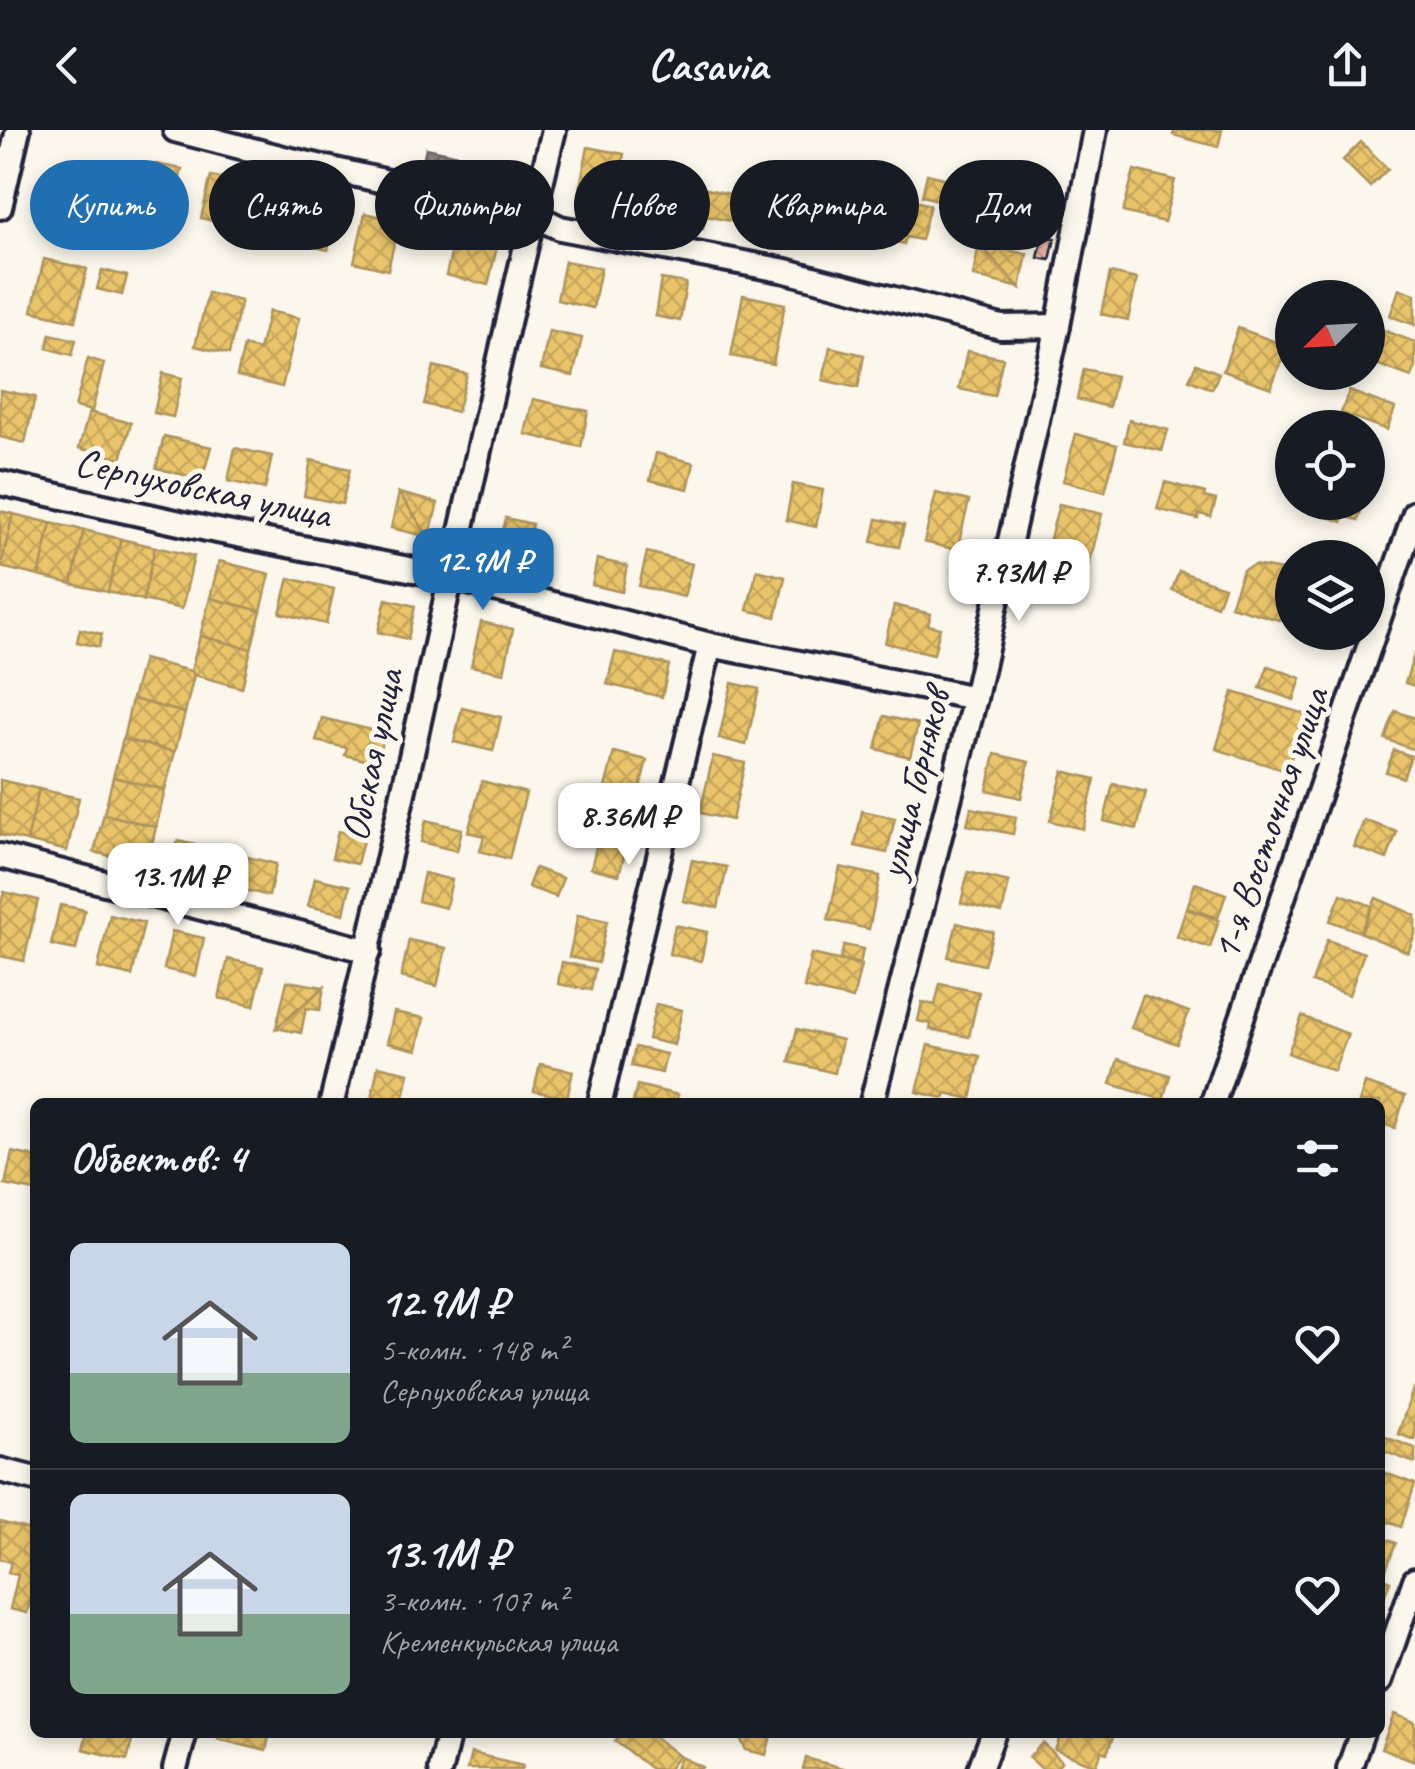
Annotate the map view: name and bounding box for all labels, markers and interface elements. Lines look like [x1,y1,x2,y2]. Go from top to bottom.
text: Casavia [648,37,767,94]
icon: back [40,38,95,93]
icon: share [1320,38,1375,93]
chip: Купить [30,160,189,250]
chip: Снять [209,160,355,250]
chip: Фильтры [375,160,554,250]
chip: Новое [574,160,710,250]
chip: Квартира [730,160,919,250]
chip: Дом [939,160,1065,250]
north arrow [1275,280,1385,390]
map controls [1275,280,1385,650]
button: locate [1275,410,1385,520]
street label: Серпуховская улица [71,437,338,540]
pin: 12.9M ₽ [391,528,575,613]
pin: 7.93M ₽ [927,539,1111,624]
text: 12.9M ₽ [435,540,531,581]
button: layers [1275,540,1385,650]
text: 7.93M ₽ [971,551,1067,592]
street label: Обская улица [329,662,415,845]
street label: улица Горняков [866,677,964,886]
street label: 1-я Восточная улица [1200,678,1341,967]
pin: 8.36M ₽ [537,783,721,868]
text: 8.36M ₽ [580,795,678,836]
pin: 13.1M ₽ [86,843,270,928]
text: 13.1M ₽ [129,855,227,896]
icon: filters [1290,1131,1345,1186]
text: Объектов: 4 [70,1132,246,1185]
text: 12.9M ₽ [380,1276,507,1329]
icon: home [150,1283,270,1403]
icon: heart [1290,1316,1345,1371]
text: 5-комн. · 148 m² [380,1329,567,1370]
text: Серпуховская улица [380,1370,588,1411]
text: 13.1M ₽ [380,1527,508,1580]
icon: home [150,1534,270,1654]
icon: heart [1290,1567,1345,1622]
text: 3-комн. · 107 m² [380,1580,567,1621]
text: Кременкульская улица [380,1621,617,1662]

